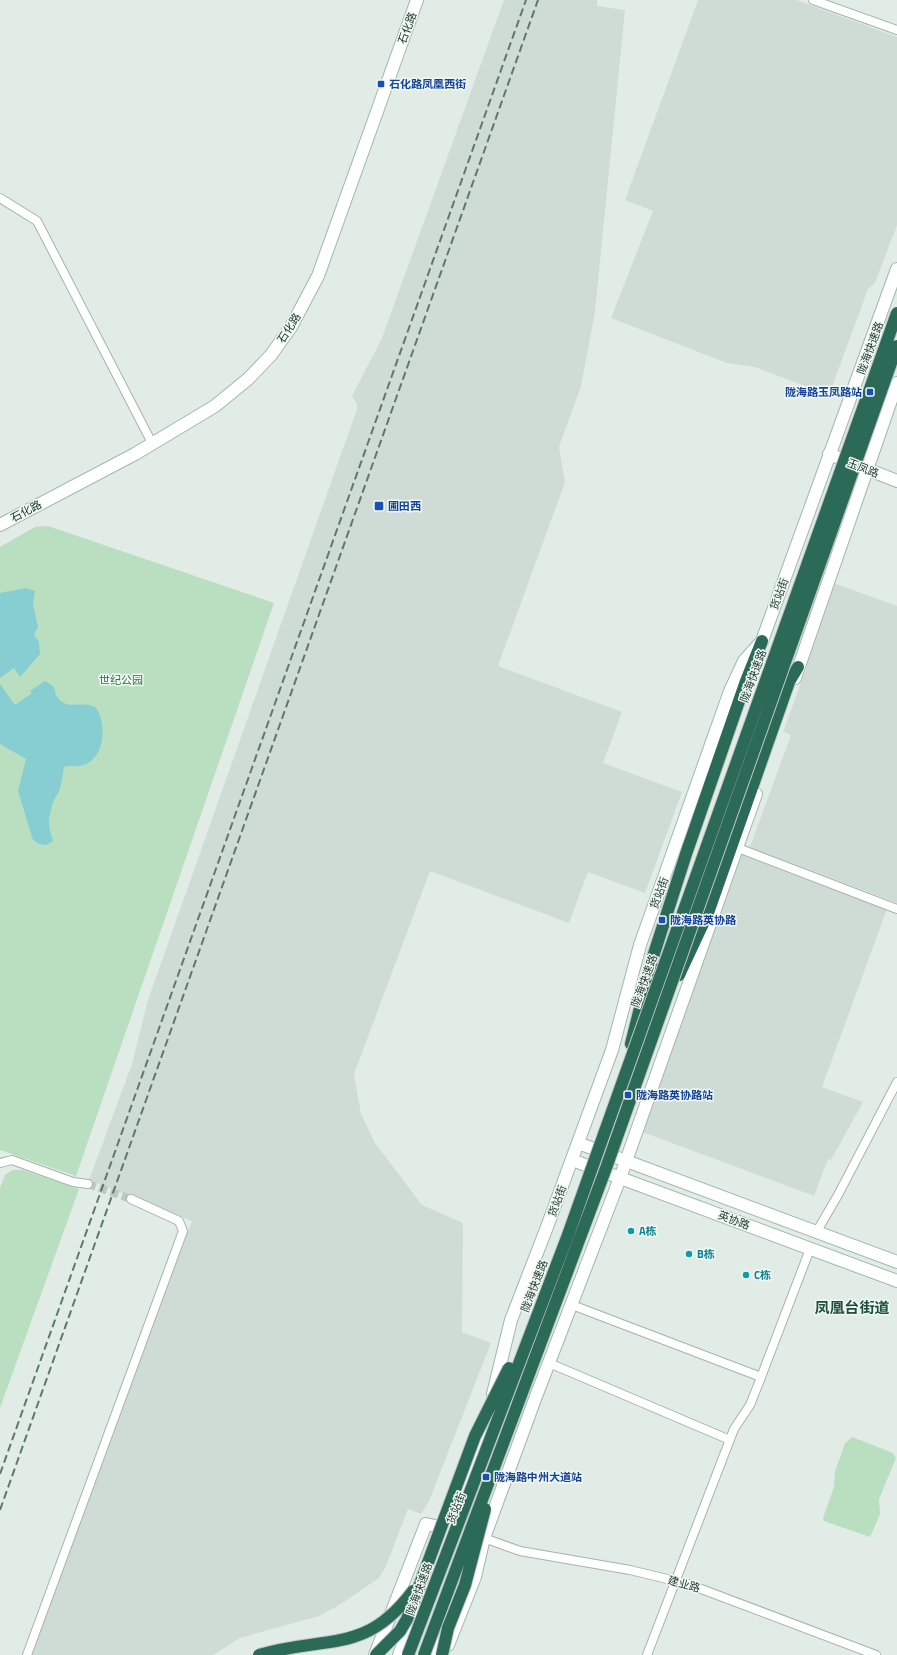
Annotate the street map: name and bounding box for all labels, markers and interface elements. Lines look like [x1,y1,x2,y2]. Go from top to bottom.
street label: 石化路 [394,10,420,46]
place label: 石化路凤凰西街 [389,76,466,92]
marker: 石化路凤凰西街 [376,79,386,89]
street label: 石化路 [273,310,305,346]
street label: 陇海快速路 [853,319,887,377]
place label: 陇海路玉凤路站 [785,384,862,400]
marker: 陇海路玉凤路站 [865,387,875,397]
street label: 玉凤路 [845,455,881,481]
street label: 石化路 [8,496,44,526]
place label: 圃田西 [388,498,421,514]
marker: 圃田西 [373,500,385,512]
street label: 货站街 [766,576,792,612]
street label: 陇海快速路 [736,647,770,705]
park label: 世纪公园 [99,672,143,688]
street label: 货站街 [646,875,672,911]
place label: 陇海路英协路 [670,912,737,928]
marker: 陇海路英协路 [657,915,667,925]
street label: 陇海快速路 [627,952,661,1010]
place label: 陇海路英协路站 [636,1087,713,1103]
marker: 陇海路英协路站 [623,1090,633,1100]
street label: 货站街 [544,1183,570,1219]
street label: 英协路 [716,1207,752,1233]
place label: A栋 [639,1223,657,1239]
marker: A栋 [626,1226,636,1236]
place label: B栋 [697,1246,715,1262]
marker: B栋 [684,1249,694,1259]
street label: 陇海快速路 [517,1257,551,1315]
place label: C栋 [754,1267,771,1283]
marker: C栋 [741,1270,751,1280]
district label: 凤凰台街道 [814,1296,890,1319]
place label: 陇海路中州大道站 [494,1469,582,1485]
marker: 陇海路中州大道站 [481,1472,491,1482]
street label: 货站街 [443,1490,469,1526]
street label: 陇海快速路 [402,1560,436,1618]
street label: 建业路 [666,1572,702,1596]

